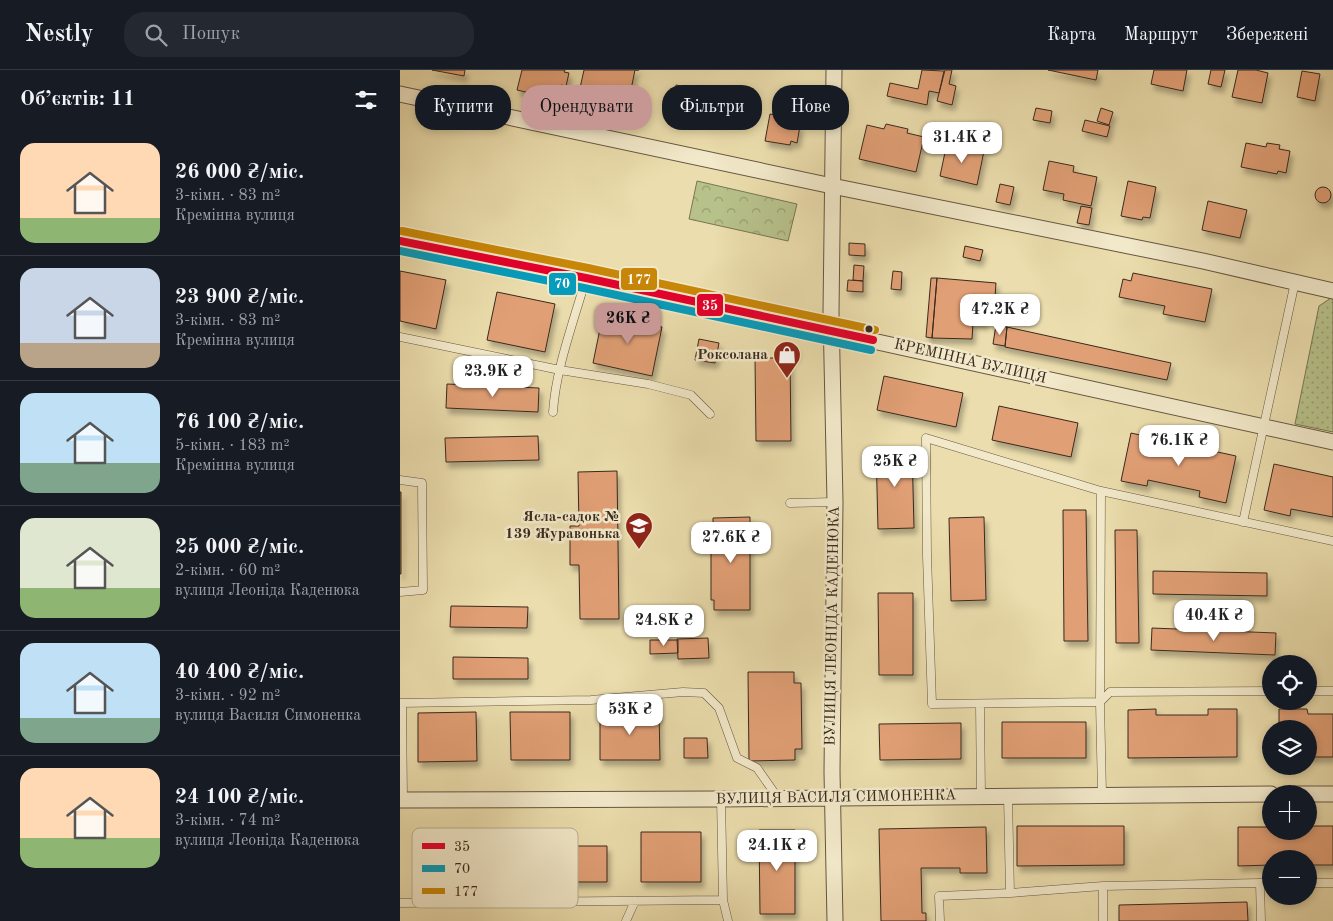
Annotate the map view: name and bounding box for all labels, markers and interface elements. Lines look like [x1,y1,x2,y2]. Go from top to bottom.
search box [124,12,474,57]
icon: search [142,21,170,49]
text: Nestly [25,23,94,47]
text: Пошук [182,25,240,44]
text: Карта [1047,26,1096,44]
text: Маршрут [1124,26,1198,44]
text: Збережені [1226,26,1308,44]
chip: Купити [415,85,511,130]
chip: Орендувати [521,85,652,130]
chip: Фільтри [662,85,762,130]
chip: Нове [772,85,849,130]
icon: filters [352,86,380,114]
text: Об’єктів: 11 [20,89,135,110]
pin: 31.4K ₴ [916,122,1008,164]
text: 31.4K ₴ [933,130,991,146]
text: 26 000 ₴/міс. [175,162,304,183]
icon: home [60,163,120,223]
text: 3-кімн. · 83 m² [175,188,280,204]
text: Кремінна вулиця [175,208,295,224]
line badge: 177 [620,267,658,291]
line badge: 70 [548,272,577,296]
text: 177 [627,273,651,287]
text: 70 [554,277,570,291]
text: 23 900 ₴/міс. [175,287,304,308]
icon: home [60,288,120,348]
line badge: 35 [696,293,724,317]
pin: 47.2K ₴ [954,294,1046,336]
text: 35 [702,299,718,313]
pin: 26K ₴ [593,302,663,345]
text: 47.2K ₴ [971,302,1029,318]
text: 26K ₴ [606,311,650,327]
text: 3-кімн. · 83 m² [175,313,280,329]
unlabelled marker [864,324,874,334]
text: Кремінна вулиця [175,333,295,349]
street label: КРЕМІННА ВУЛИЦЯ [892,337,1048,387]
shop icon: Роксолана [772,340,802,379]
place label: Роксолана [697,348,768,363]
pin: 23.9K ₴ [447,356,539,398]
text: 23.9K ₴ [464,364,522,380]
text: 76 100 ₴/міс. [175,412,304,433]
icon: home [60,413,120,473]
pin: 76.1K ₴ [1133,424,1225,467]
text: 76.1K ₴ [1150,433,1208,449]
text: 5-кімн. · 183 m² [175,438,290,454]
pin: 25K ₴ [860,446,930,488]
text: 25K ₴ [873,454,917,470]
text: Кремінна вулиця [175,458,295,474]
street label: ВУЛИЦЯ ЛЕОНІДА КАДЕНЮКА [823,505,843,746]
place label: Ясла-садок № 139 Журавонька [505,510,620,542]
school or university icon: Ясла-садок № 139 Журавонька [624,511,654,550]
pin: 27.6K ₴ [685,522,777,564]
text: 27.6K ₴ [702,530,760,546]
text: 25 000 ₴/міс. [175,537,304,558]
icon: home [60,538,120,598]
text: 2-кімн. · 60 m² [175,563,280,579]
text: вулиця Леоніда Каденюка [175,583,360,599]
pin: 40.4K ₴ [1168,600,1260,642]
pin: 24.8K ₴ [618,604,710,647]
text: 40.4K ₴ [1185,608,1243,624]
text: 24.8K ₴ [635,613,693,629]
map controls [1262,655,1317,905]
button: locate [1262,655,1317,710]
text: 40 400 ₴/міс. [175,662,304,683]
icon: home [60,663,120,723]
text: 3-кімн. · 92 m² [175,688,280,704]
pin: 53K ₴ [595,694,665,736]
text: 53K ₴ [608,702,652,718]
text: вулиця Василя Симоненка [175,708,361,724]
button: layers [1262,720,1317,775]
button: + [1262,785,1317,840]
text: 24 100 ₴/міс. [175,787,304,808]
icon: home [60,788,120,848]
street label: ВУЛИЦЯ ВАСИЛЯ СИМОНЕНКА [716,788,957,808]
text: 3-кімн. · 74 m² [175,813,280,829]
legend [412,828,578,908]
pin: 24.1K ₴ [731,830,823,872]
text: вулиця Леоніда Каденюка [175,833,360,849]
text: 24.1K ₴ [748,838,806,854]
text: 35 [454,840,470,854]
button: − [1262,850,1317,905]
text: 70 [454,862,470,876]
text: 177 [454,885,478,899]

